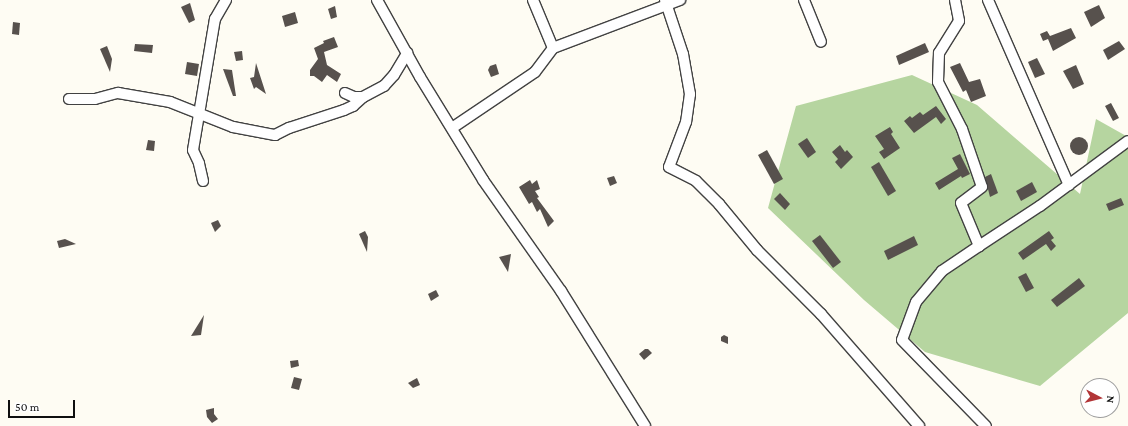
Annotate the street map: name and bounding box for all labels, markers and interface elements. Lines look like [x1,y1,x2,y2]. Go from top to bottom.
north arrow [1080,378,1120,418]
scale bar [10,392,77,418]
text: N [1105,395,1117,404]
text: 50 m [15,400,39,414]

